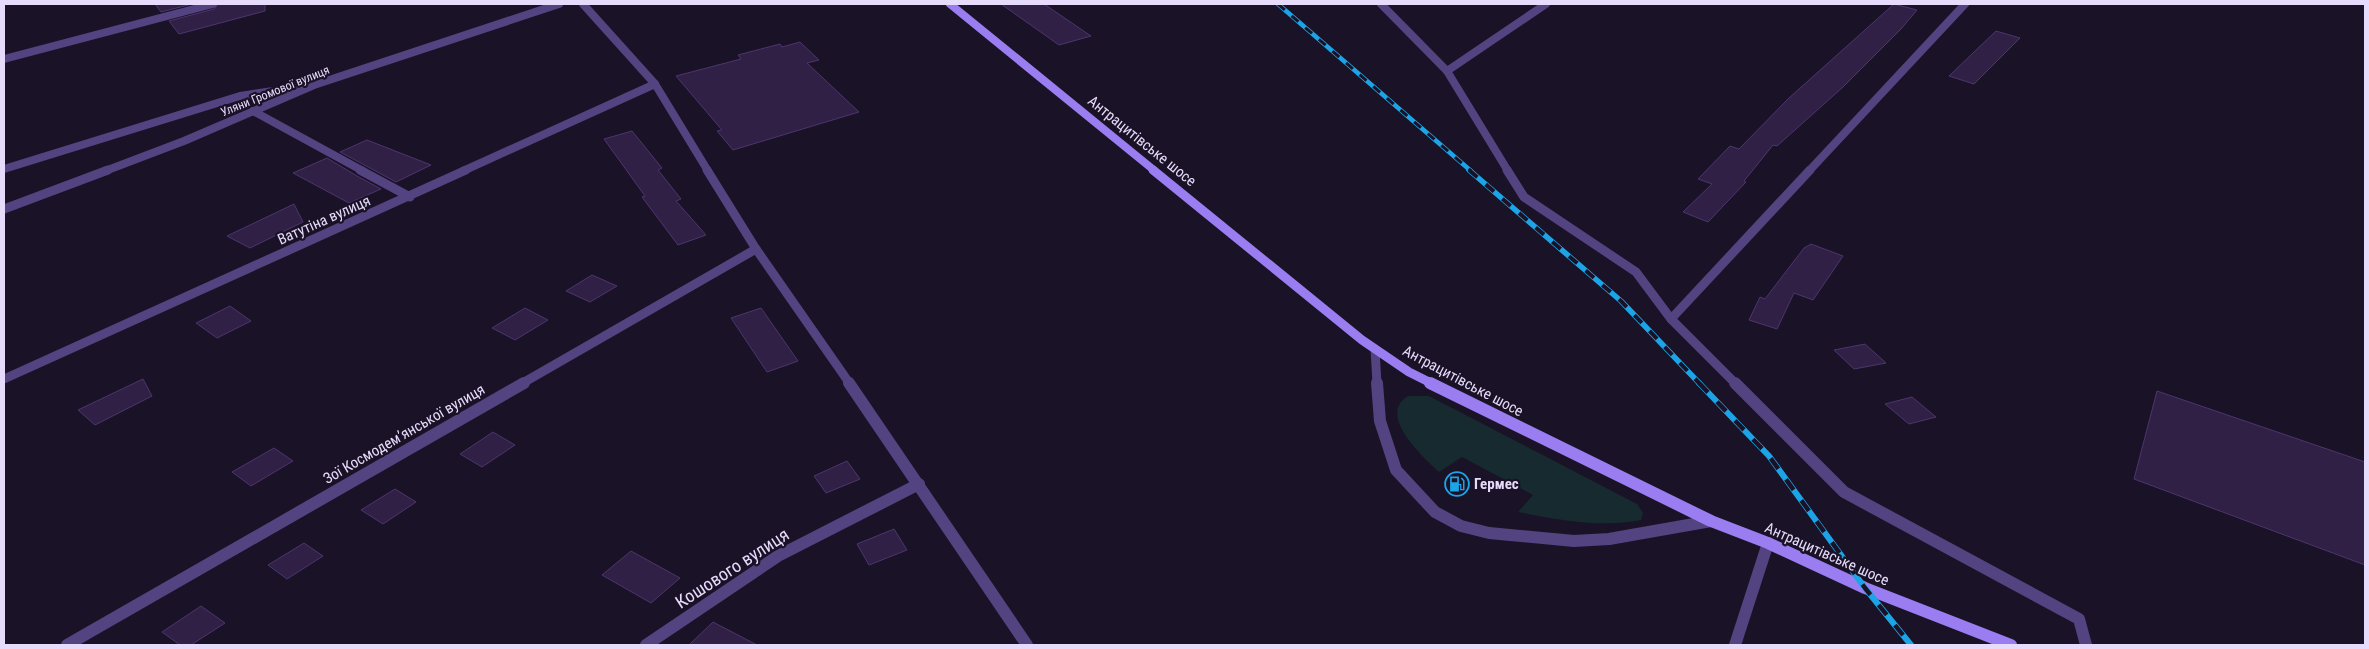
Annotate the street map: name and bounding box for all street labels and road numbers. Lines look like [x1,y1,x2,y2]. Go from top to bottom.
street label: Уляни Громової вулиця [219,63,331,119]
street label: Антрацитівське шосе [1084,92,1200,190]
street label: Ватутіна вулиця [275,191,373,249]
street label: Антрацитівське шосе [1400,342,1526,420]
street label: Зої Космодем’янської вулиця [320,380,488,488]
street label: Антрацитівське шосе [1762,519,1892,589]
street label: Кошового вулиця [671,524,793,612]

